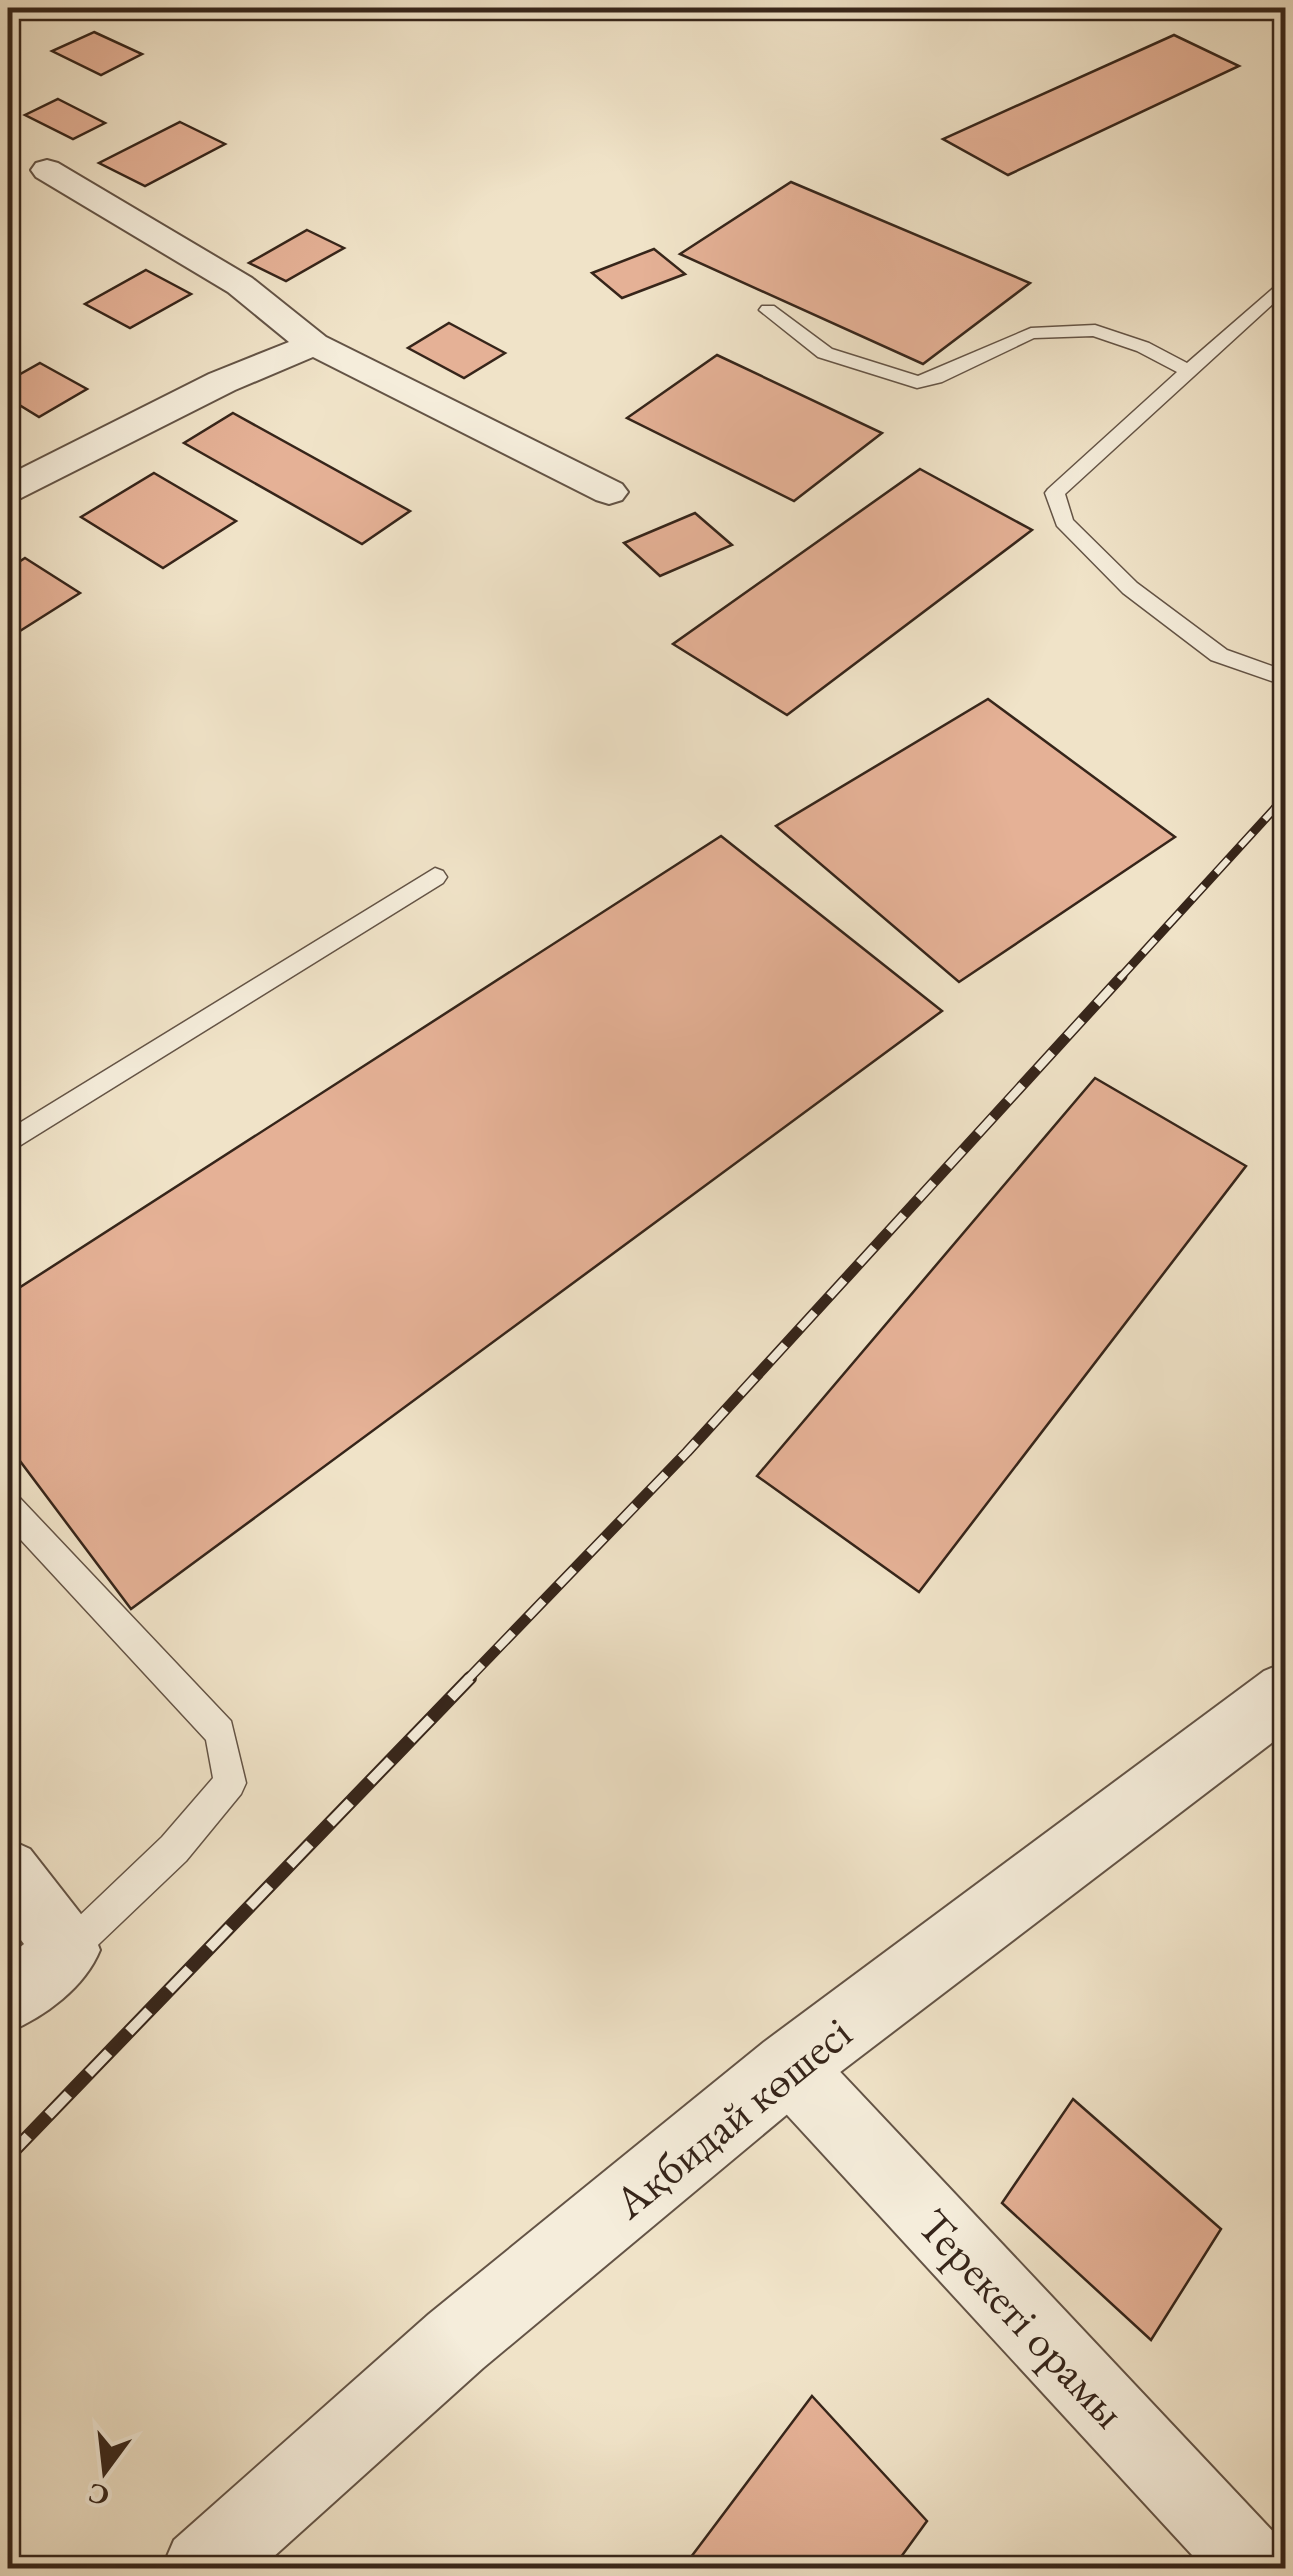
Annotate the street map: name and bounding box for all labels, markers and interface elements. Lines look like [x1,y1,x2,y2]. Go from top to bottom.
street label: Ақбидай көшесі [601,2003,863,2231]
street label: Терекеті орамы [906,2196,1138,2440]
north arrow [55,2421,155,2521]
text: С [84,2475,113,2515]

